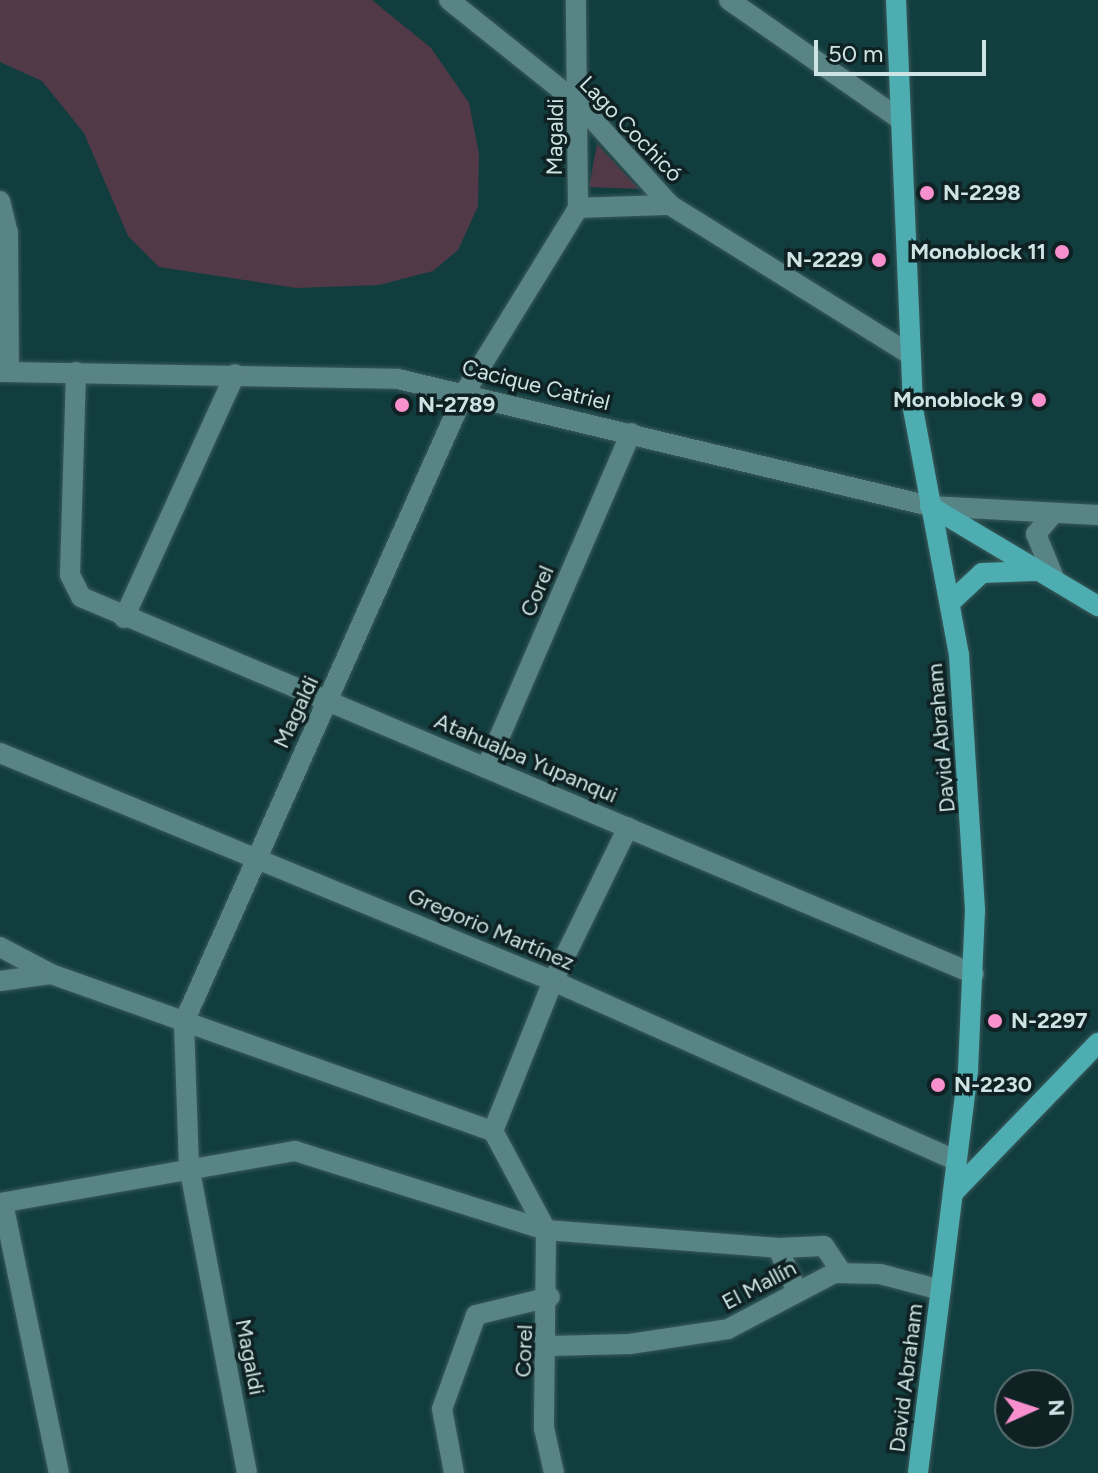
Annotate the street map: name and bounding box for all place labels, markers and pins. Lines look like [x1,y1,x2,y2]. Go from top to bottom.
place label: N-2298 [943,180,1021,206]
marker: N-2298 [918,184,936,202]
place label: Monoblock 11 [910,239,1046,265]
marker: Monoblock 11 [1053,243,1071,261]
place label: N-2229 [786,247,863,273]
marker: N-2229 [870,251,888,269]
place label: Monoblock 9 [893,387,1023,413]
marker: Monoblock 9 [1030,391,1048,409]
place label: N-2789 [418,392,495,418]
marker: N-2789 [393,396,411,414]
place label: N-2297 [1011,1008,1087,1034]
marker: N-2297 [986,1012,1004,1030]
place label: N-2230 [954,1072,1032,1098]
marker: N-2230 [929,1076,947,1094]

